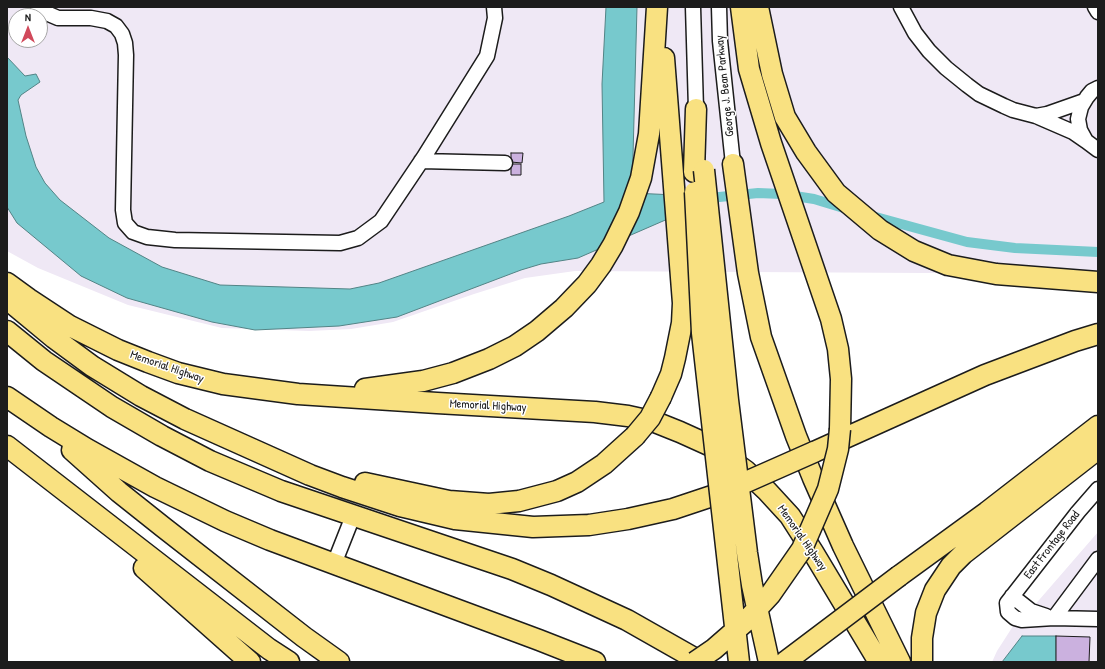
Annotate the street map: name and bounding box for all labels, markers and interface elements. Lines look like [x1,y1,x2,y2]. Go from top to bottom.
north arrow [8,8,48,48]
text: N [25,10,31,24]
street label: George J. Bean Parkway [713,35,737,137]
street label: Memorial Highway [128,348,206,386]
street label: Memorial Highway [449,397,527,415]
street label: Memorial Highway [774,502,830,574]
street label: East Frontage Road [1021,508,1083,582]

